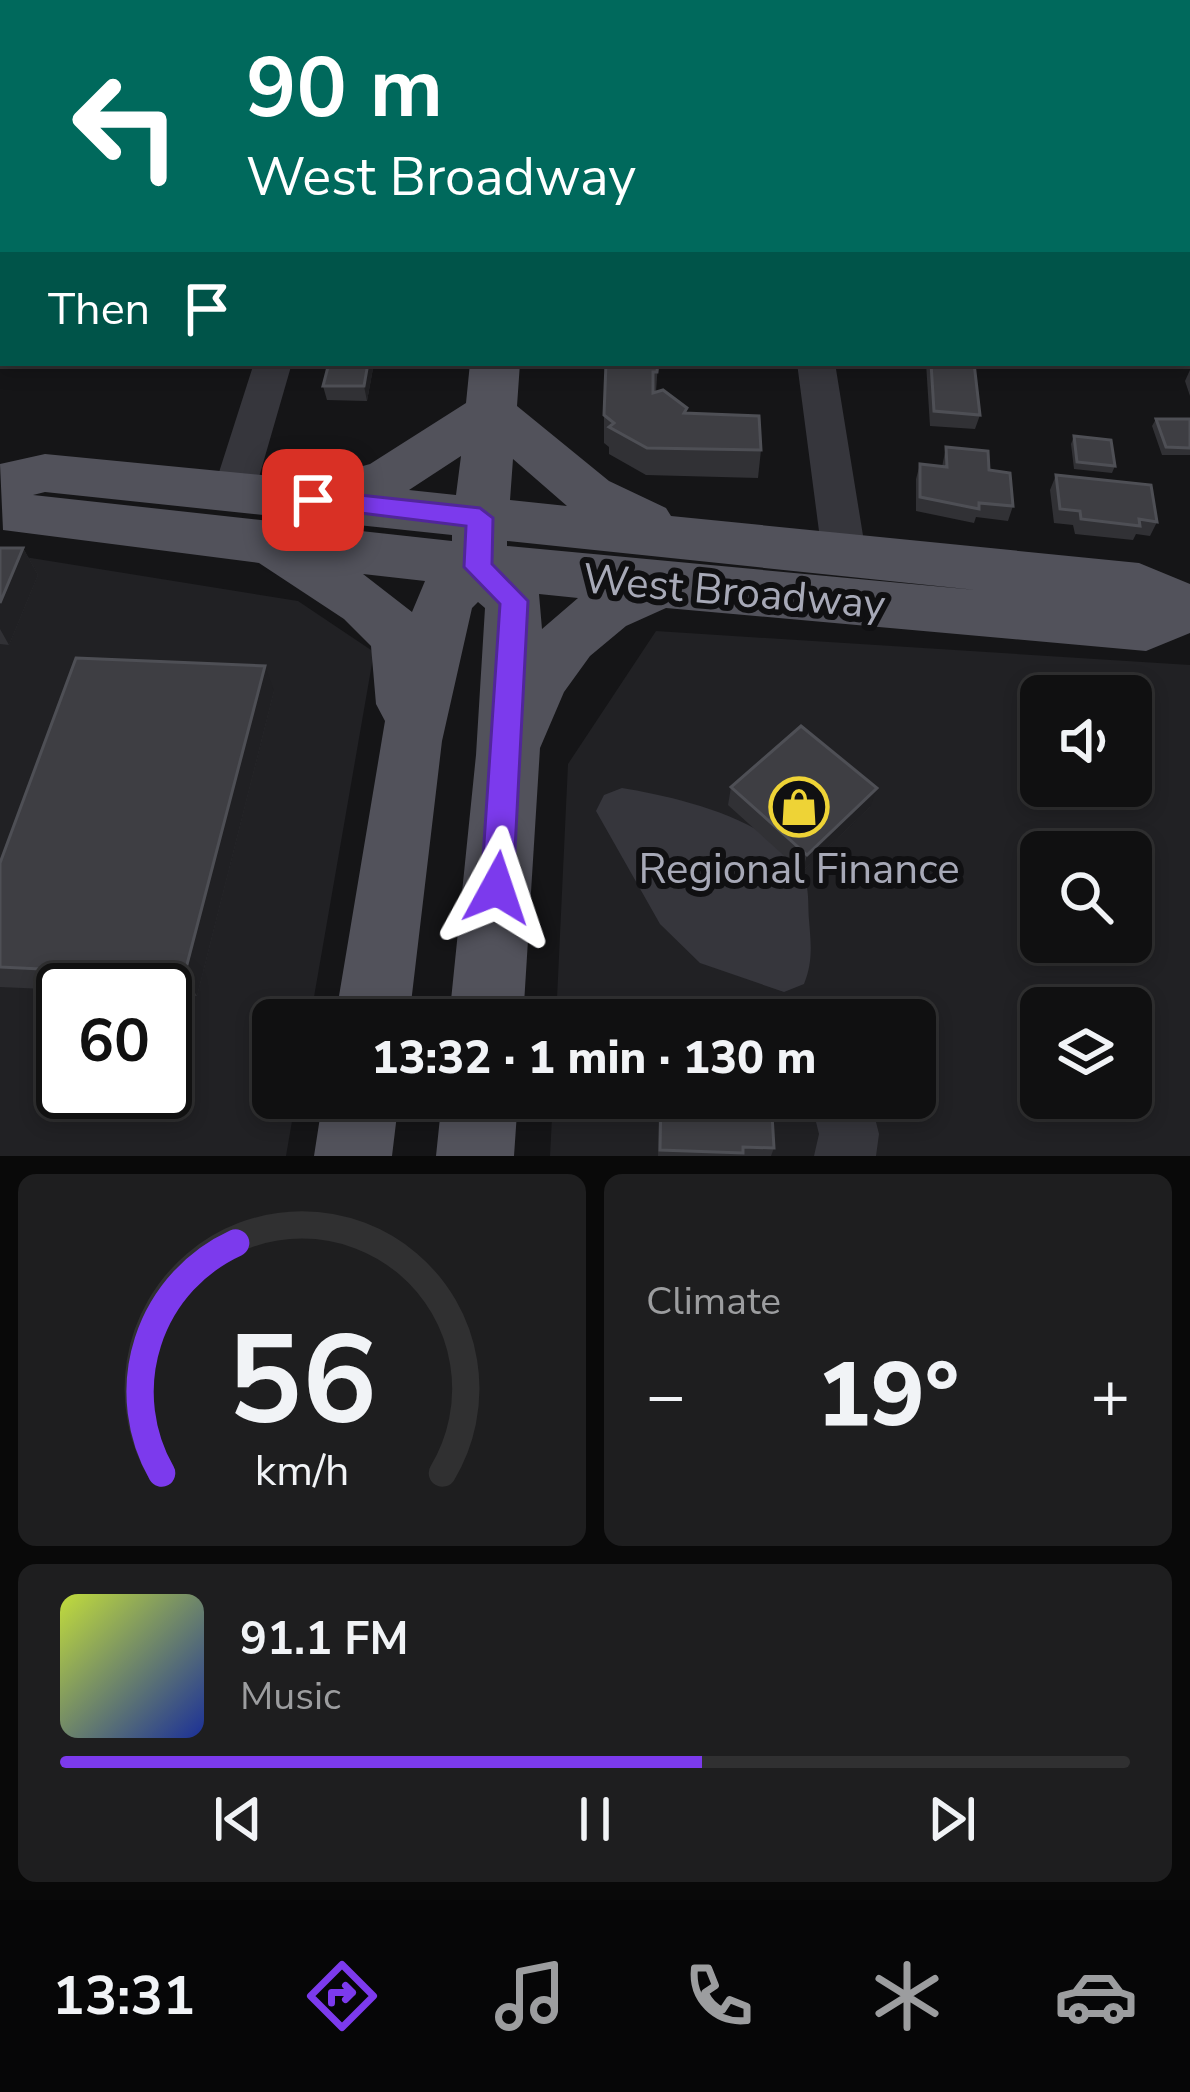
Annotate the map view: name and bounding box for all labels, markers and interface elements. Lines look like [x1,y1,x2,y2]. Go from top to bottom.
text: 90 m [246,31,443,146]
icon: left [48,48,204,204]
text: West Broadway [246,140,636,214]
icon: arrive [174,276,240,342]
text: Then [48,279,150,340]
pin [262,449,364,551]
icon: arrive [280,467,346,533]
street label: West Broadway [580,550,888,634]
map controls [1020,675,1152,1119]
button: sound [1020,675,1152,807]
shop icon: Regional Finance [768,776,830,838]
position arrow [434,825,560,951]
button: search [1020,831,1152,963]
place label: Regional Finance [638,841,960,898]
speed limit sign: 60 [36,963,192,1119]
button: layers [1020,987,1152,1119]
text: 13:32 · 1 min · 130 m [371,1028,817,1089]
text: Climate [646,1275,781,1328]
text: 56 [227,1296,377,1466]
text: 19° [817,1334,959,1457]
text: − [646,1351,686,1441]
text: + [1090,1351,1130,1441]
text: km/h [255,1442,349,1500]
text: 91.1 FM [240,1609,409,1670]
text: Music [240,1670,341,1723]
icon: previous [205,1786,271,1852]
icon: pause [562,1786,628,1852]
icon: next [919,1786,985,1852]
icon: directions [300,1954,384,2038]
icon: music [488,1954,572,2038]
icon: phone [677,1954,761,2038]
icon: climate [865,1954,949,2038]
icon: car [1054,1954,1138,2038]
text: 13:31 [52,1959,195,2033]

